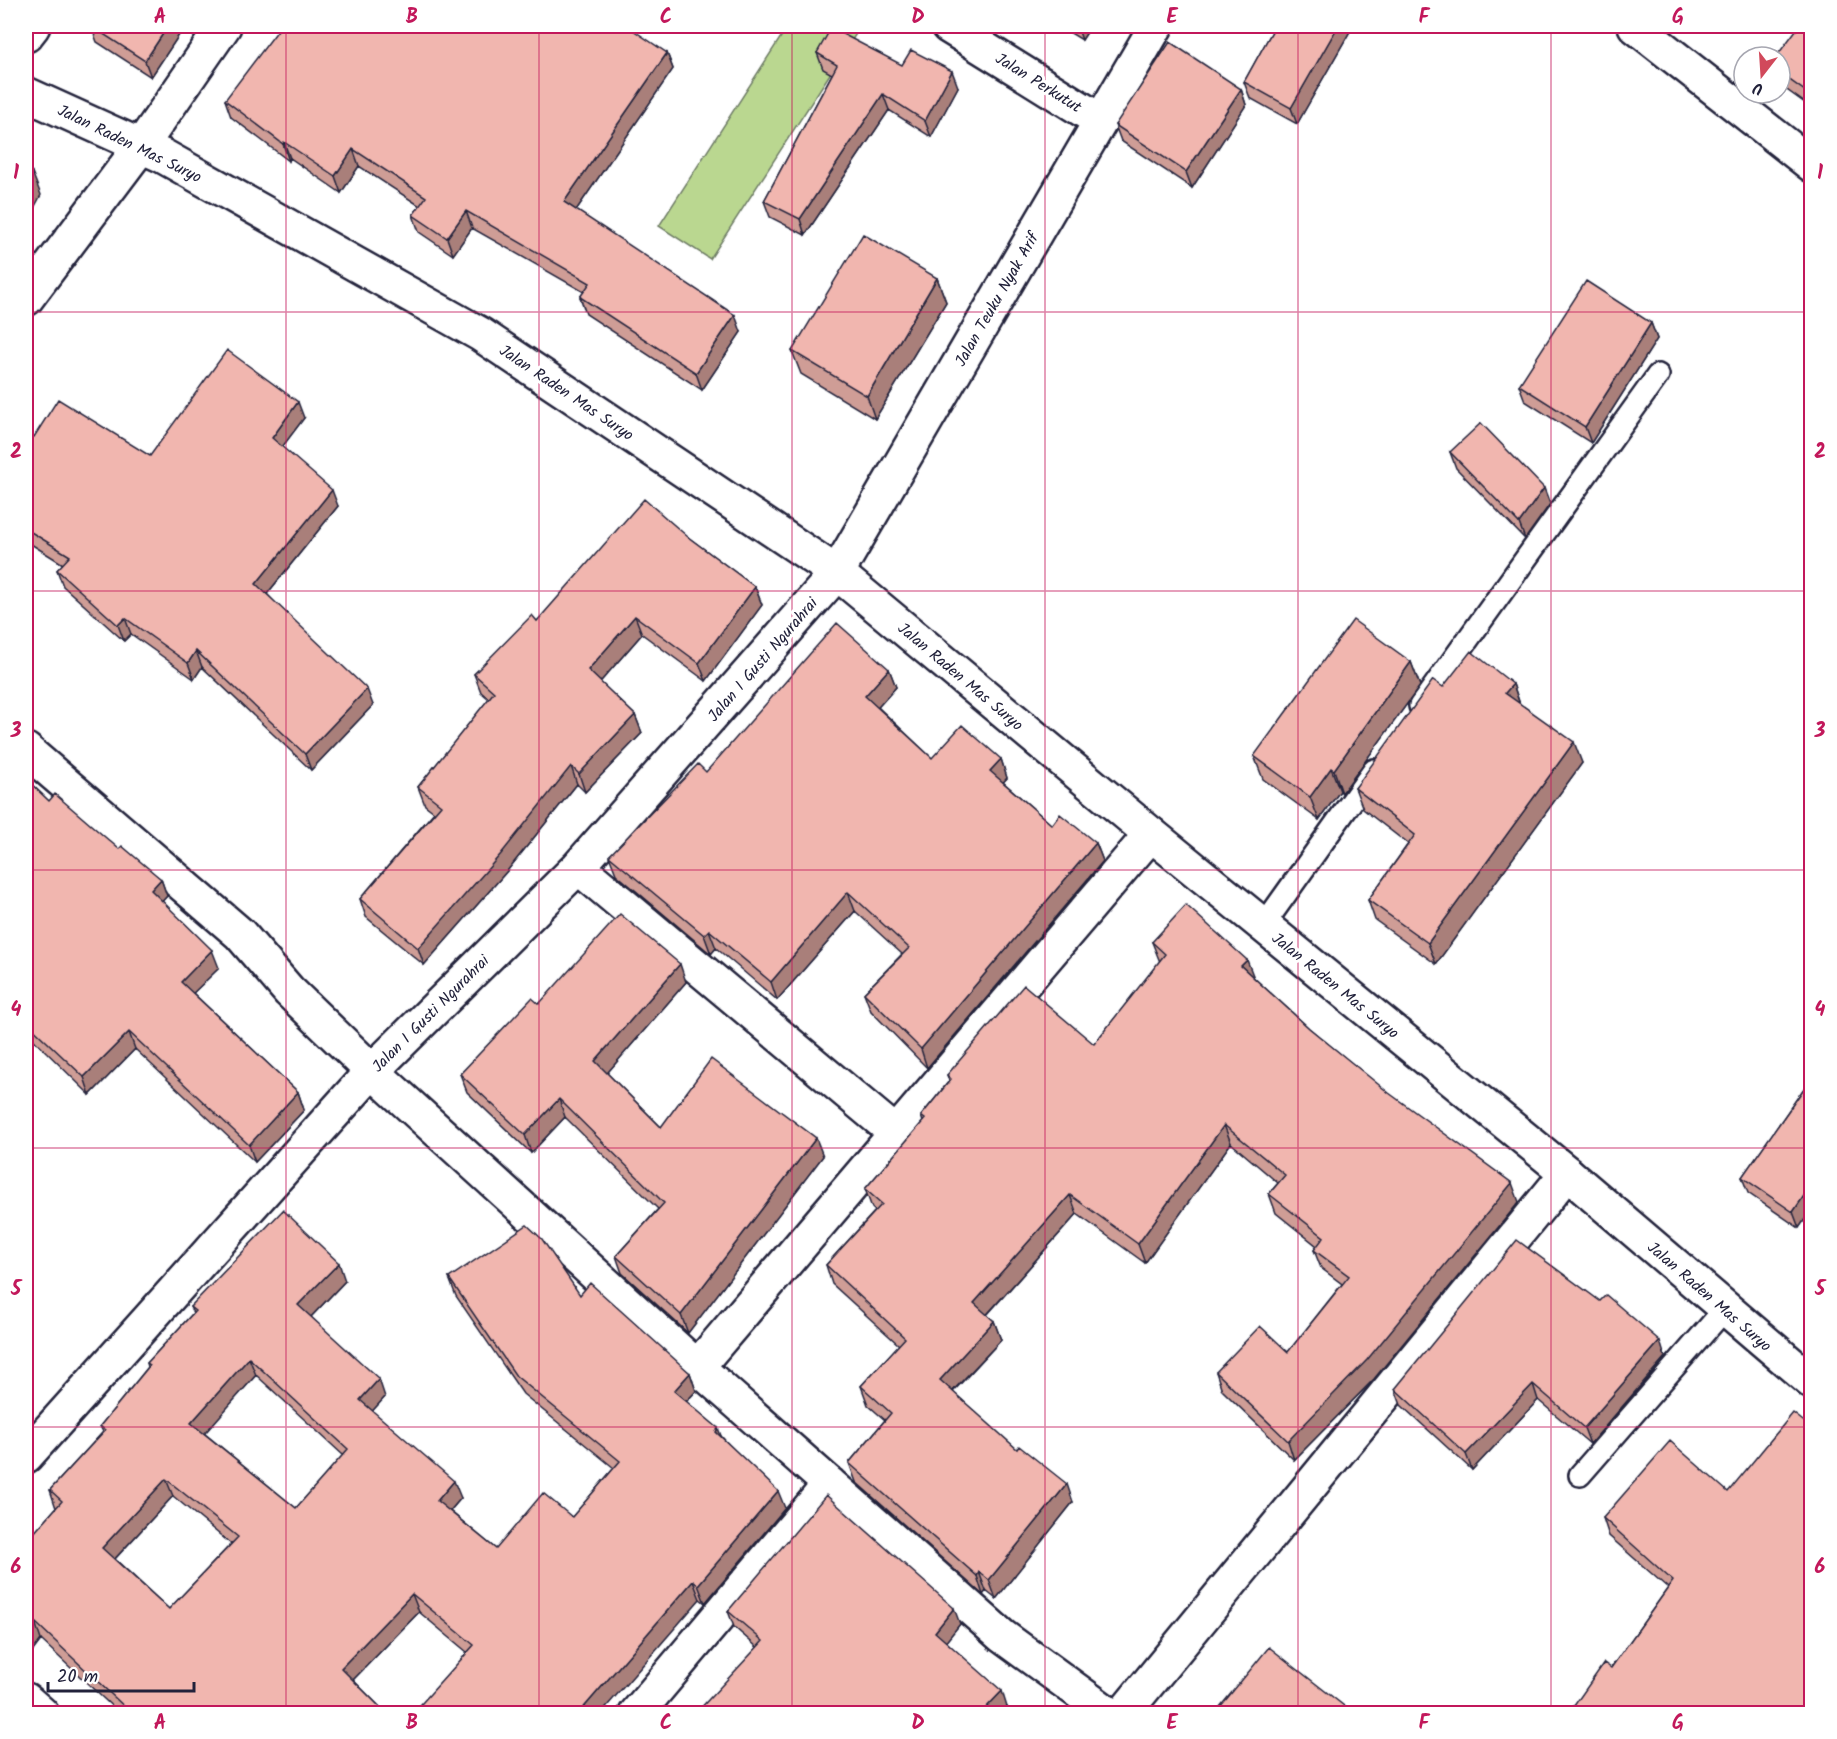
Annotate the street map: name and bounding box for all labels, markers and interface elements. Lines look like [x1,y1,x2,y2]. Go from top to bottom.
text: A [154,2,166,34]
text: B [406,2,418,34]
text: C [660,2,672,34]
text: D [911,2,925,34]
text: E [1166,2,1178,34]
text: F [1419,2,1431,34]
text: G [1672,2,1684,34]
north arrow [1732,45,1792,105]
street label: Jalan Perkutut [990,47,1087,120]
text: U [1749,74,1766,101]
street label: Jalan Raden Mas Suryo [53,98,206,190]
text: 1 [13,158,19,190]
text: 1 [1817,158,1823,190]
street label: Jalan Teuku Nyak Arif [949,226,1047,371]
street label: Jalan Raden Mas Suryo [494,339,639,448]
text: 2 [10,437,22,469]
text: 2 [1814,437,1826,469]
street label: Jalan I Gusti Ngurahrai [702,591,825,728]
street label: Jalan Raden Mas Suryo [892,617,1029,737]
text: 3 [10,716,22,748]
text: 3 [1814,716,1826,748]
street label: Jalan Raden Mas Suryo [1266,927,1404,1046]
street label: Jalan I Gusti Ngurahrai [367,949,496,1079]
text: 4 [11,995,22,1027]
text: 4 [1815,995,1826,1027]
street label: Jalan Raden Mas Suryo [1641,1236,1777,1358]
text: 5 [10,1274,23,1306]
text: 5 [1814,1274,1827,1306]
text: 6 [11,1552,22,1584]
text: 6 [1815,1552,1826,1584]
scale bar [48,1655,194,1693]
text: 20 m [57,1663,98,1692]
text: A [154,1708,166,1739]
text: B [406,1708,418,1739]
text: C [660,1708,672,1739]
text: D [911,1708,925,1739]
text: E [1166,1708,1178,1739]
text: F [1419,1708,1431,1739]
text: G [1672,1708,1684,1739]

